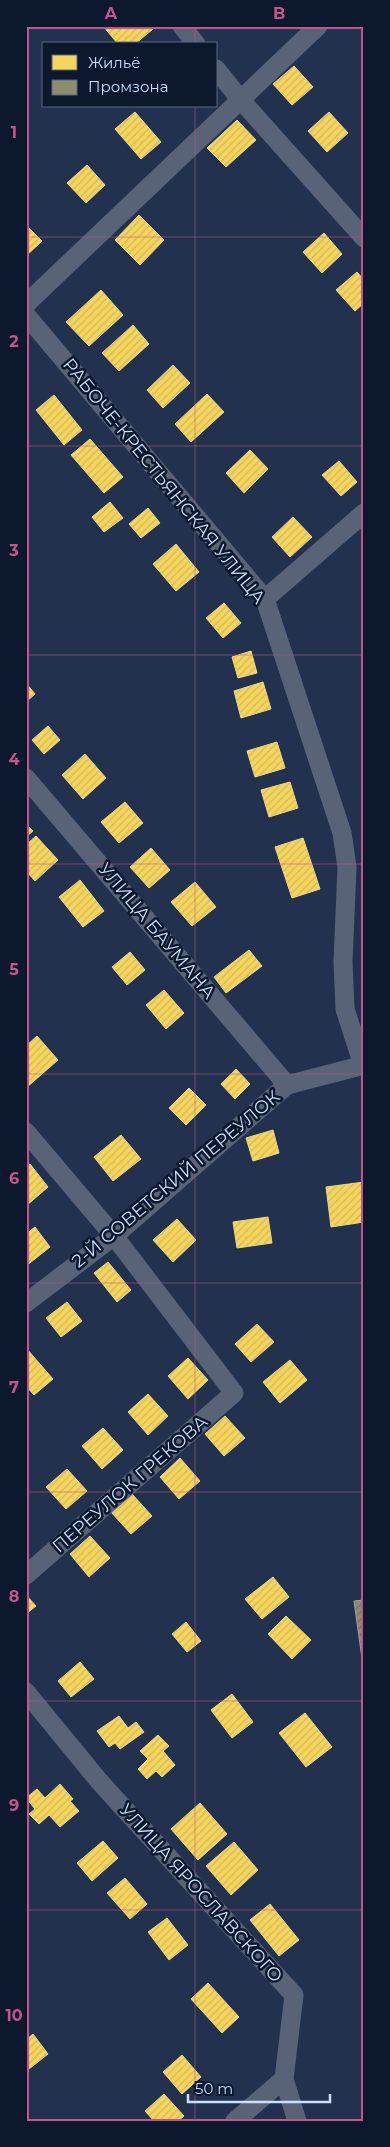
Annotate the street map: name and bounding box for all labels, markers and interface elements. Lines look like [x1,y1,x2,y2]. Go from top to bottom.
text: A [104,4,118,23]
text: B [273,4,285,23]
legend [42,42,218,108]
text: Жильё [88,53,141,72]
text: Промзона [88,77,168,96]
text: 1 [11,123,17,142]
text: 2 [9,332,19,351]
street label: РАБОЧЕ-КРЕСТЬЯНСКАЯ УЛИЦА [58,354,270,609]
text: 3 [8,541,19,560]
text: 4 [8,750,20,769]
street label: УЛИЦА БАУМАНА [94,859,221,1004]
text: 5 [9,960,19,979]
street label: 2-Й СОВЕТСКИЙ ПЕРЕУЛОК [68,1085,285,1272]
text: 6 [9,1169,19,1188]
text: 7 [9,1378,19,1397]
street label: ПЕРЕУЛОК ГРЕКОВА [48,1410,213,1557]
text: 8 [9,1587,19,1606]
text: 9 [9,1796,19,1815]
street label: УЛИЦА ЯРОСЛАВСКОГО [115,1799,287,1987]
text: 10 [5,2006,23,2025]
scale bar [188,2072,330,2104]
text: 50 m [195,2079,233,2098]

